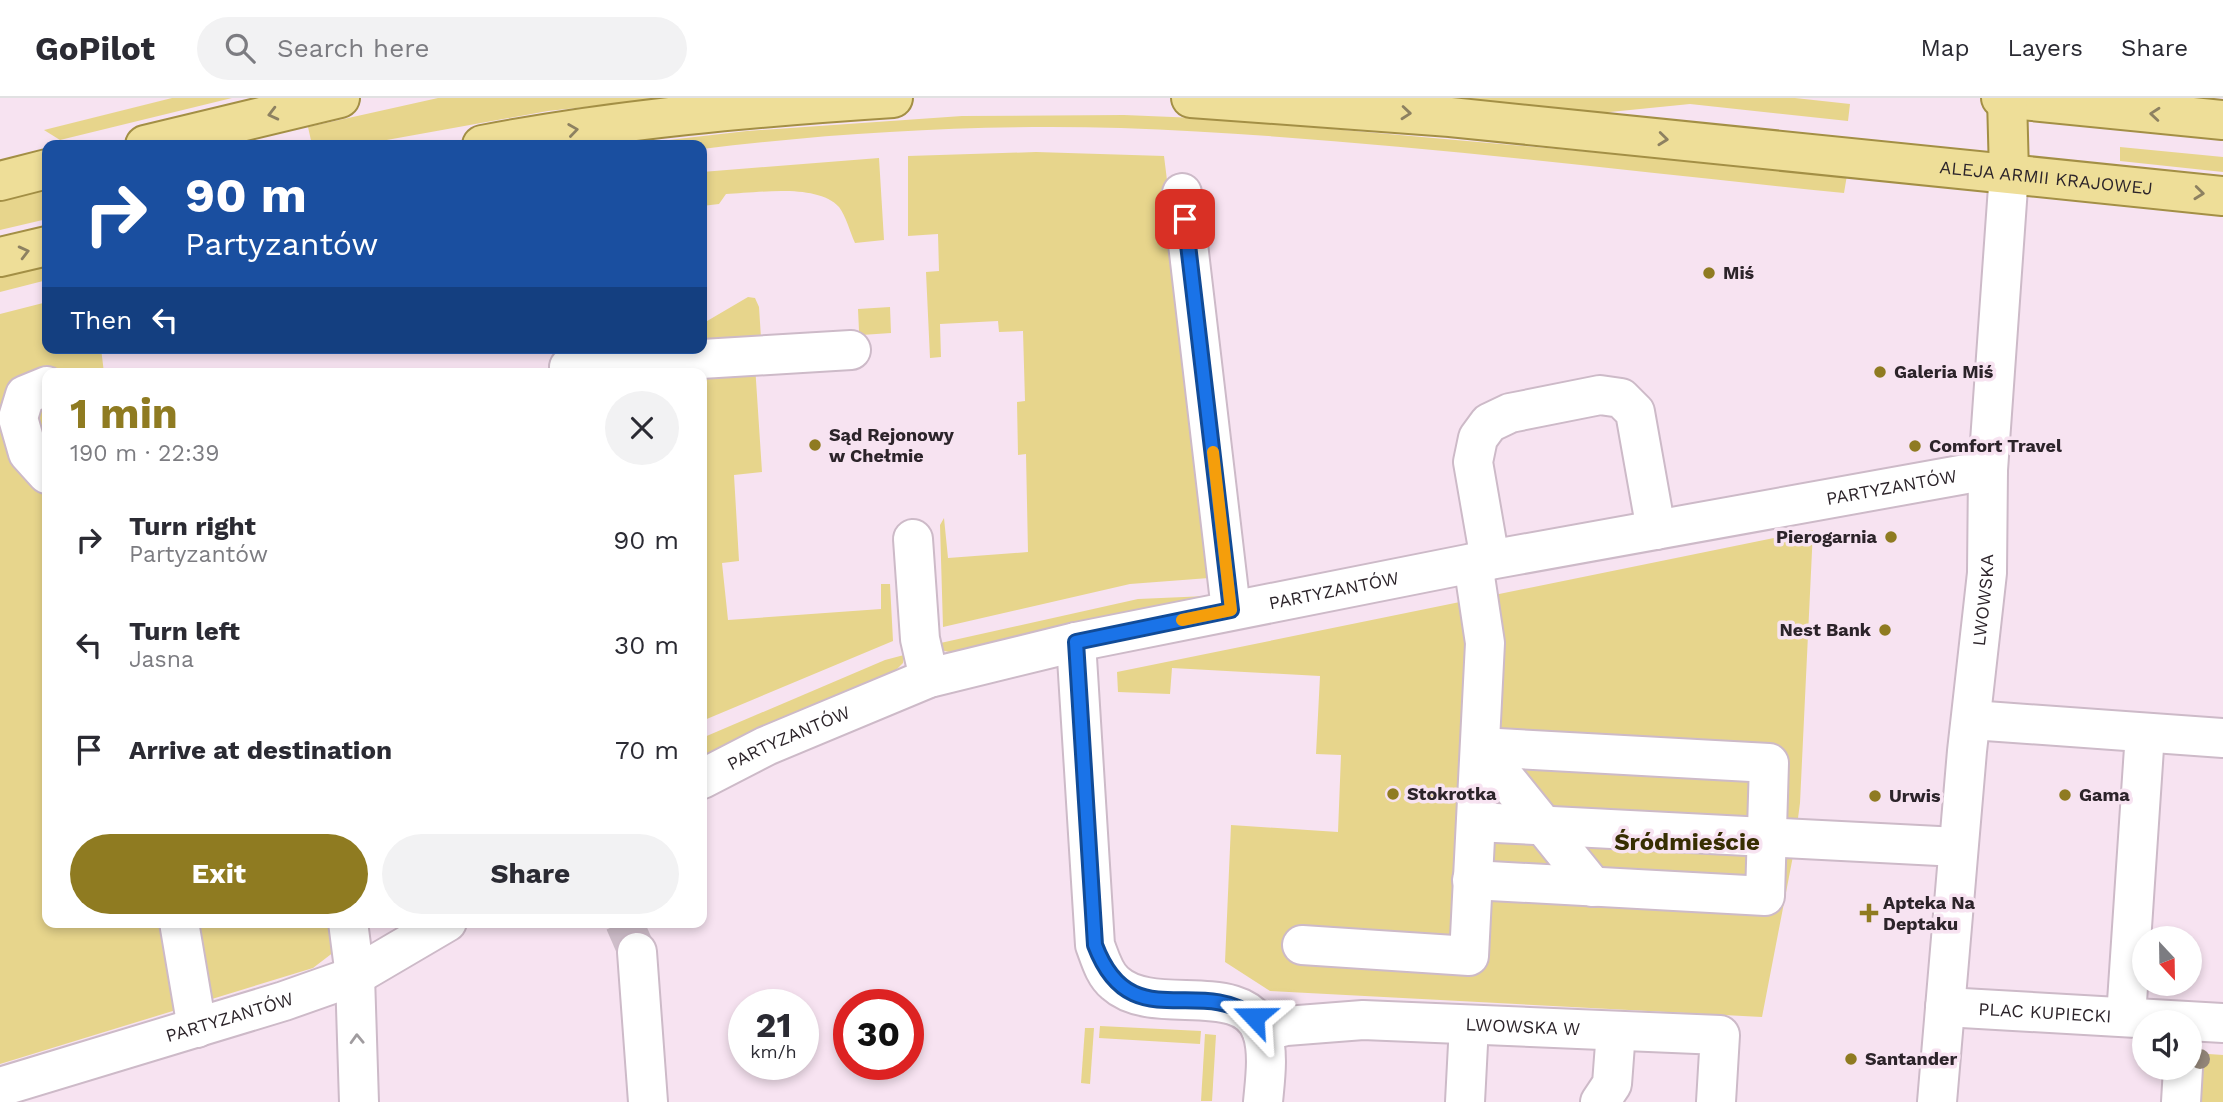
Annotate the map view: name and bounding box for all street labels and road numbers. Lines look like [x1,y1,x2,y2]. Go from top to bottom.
street label: ALEJA ARMII KRAJOWEJ [1939,156,2154,199]
street label: PARTYZANTÓW [1824,465,1958,509]
street label: LWOWSKA [1968,554,1997,647]
street label: PARTYZANTÓW [1267,567,1401,613]
street label: PARTYZANTÓW [723,701,853,774]
street label: PARTYZANTÓW [163,987,296,1046]
street label: PLAC KUPIECKI [1978,998,2112,1027]
street label: LWOWSKA W [1465,1013,1581,1039]

